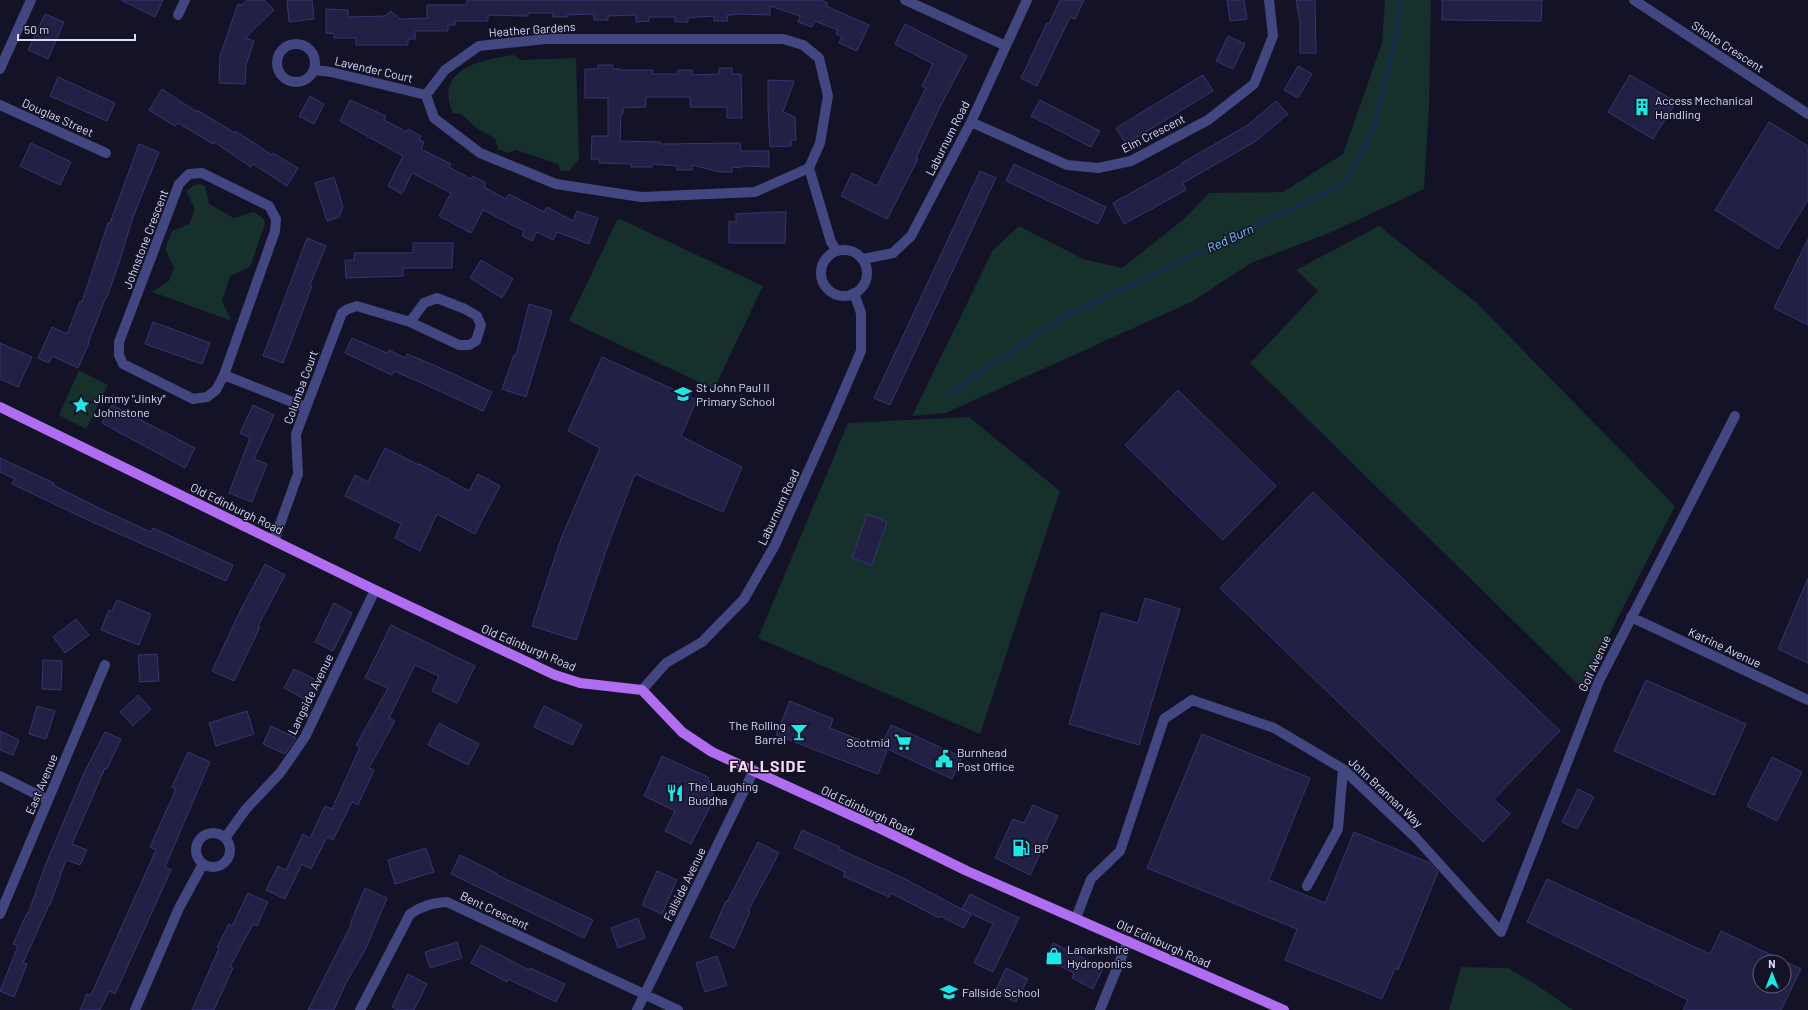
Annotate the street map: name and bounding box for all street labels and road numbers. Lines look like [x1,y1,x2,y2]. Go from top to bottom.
street label: Sholto Crescent [1689,18,1767,74]
street label: Heather Gardens [488,19,576,39]
street label: Lavender Court [333,53,415,85]
street label: Douglas Street [20,95,96,139]
street label: Laburnum Road [922,98,972,178]
street label: Elm Crescent [1119,111,1187,155]
street label: Johnstone Crescent [120,187,170,291]
street label: Columba Court [280,348,320,426]
street label: Laburnum Road [754,467,802,547]
street label: Old Edinburgh Road [188,479,286,537]
street label: Old Edinburgh Road [480,621,578,673]
street label: Katrine Avenue [1686,624,1764,670]
street label: Goil Avenue [1575,633,1613,693]
street label: Langside Avenue [284,651,336,737]
street label: East Avenue [22,752,60,816]
street label: John Brannan Way [1346,754,1426,830]
street label: Old Edinburgh Road [819,782,917,838]
street label: Fallside Avenue [660,845,708,923]
street label: Bent Crescent [458,888,532,932]
street label: Old Edinburgh Road [1115,916,1213,970]

